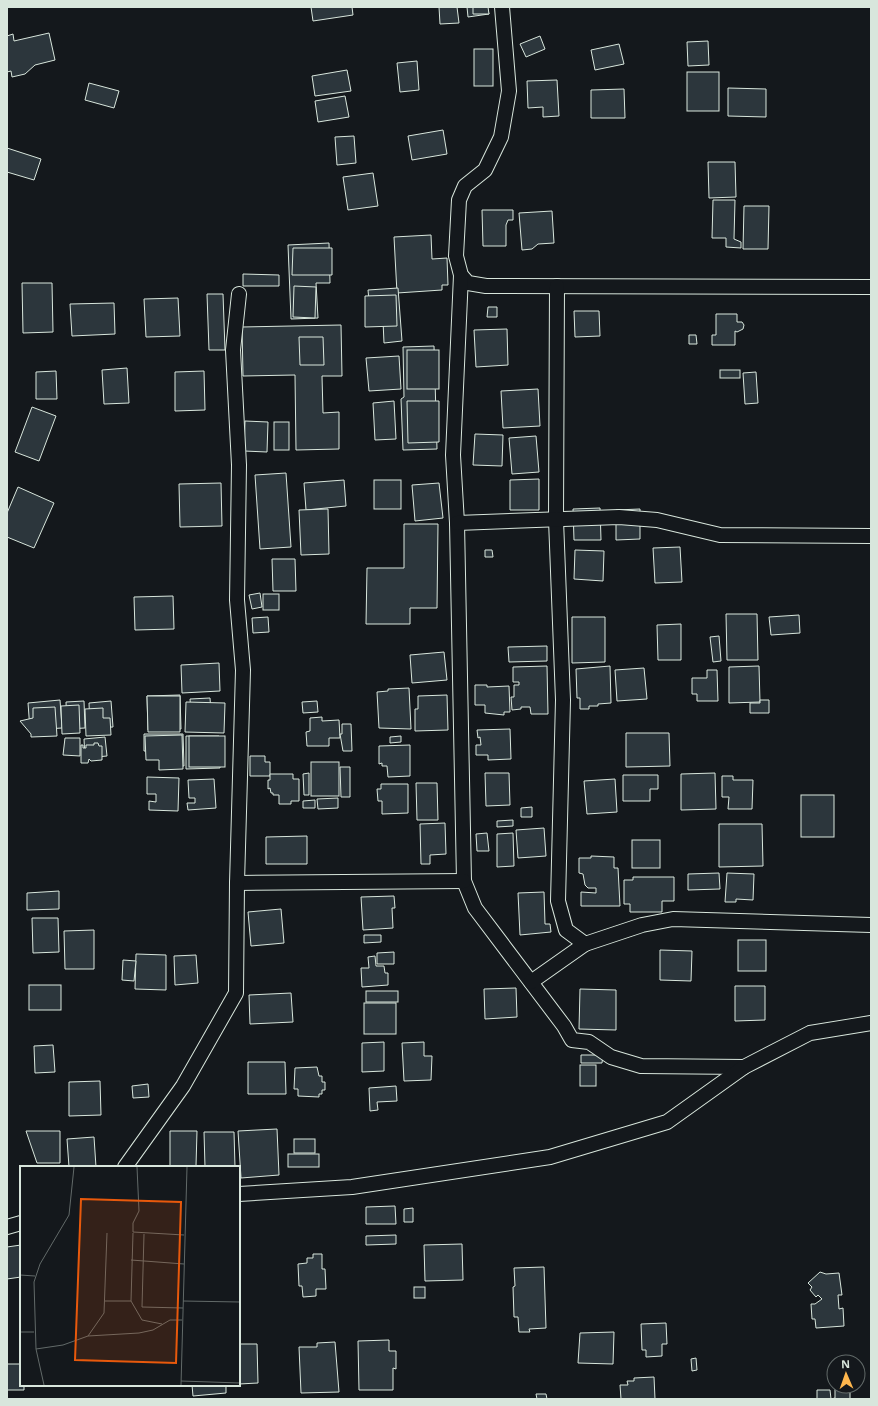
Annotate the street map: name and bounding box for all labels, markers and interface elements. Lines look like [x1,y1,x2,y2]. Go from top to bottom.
inset map [20,1166,240,1386]
north arrow [826,1354,866,1394]
text: N [841,1356,850,1371]

